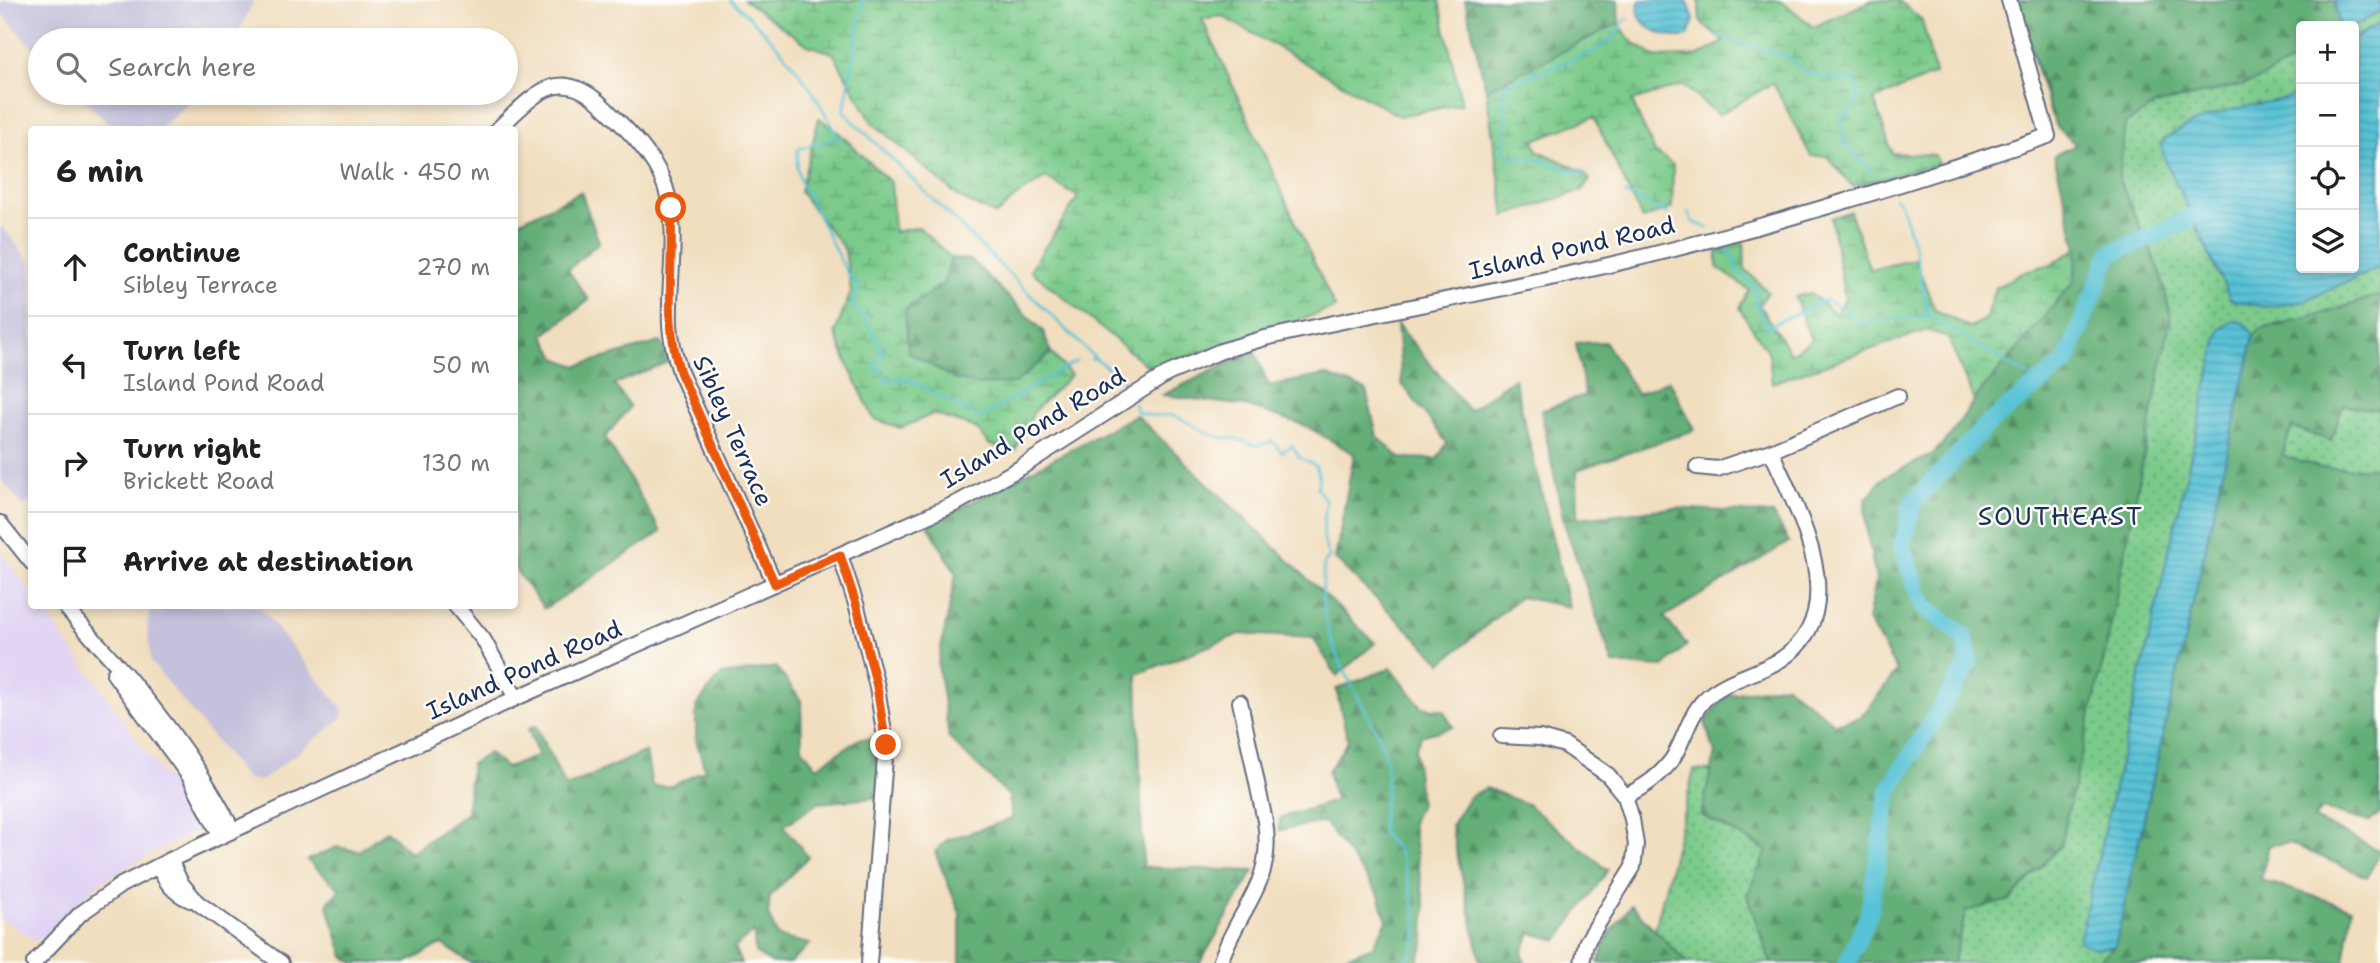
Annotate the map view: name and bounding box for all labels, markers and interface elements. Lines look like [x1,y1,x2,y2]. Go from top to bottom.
map controls [2296,21,2359,273]
button: + [2296,21,2359,84]
search box [28,28,518,105]
icon: search [52,48,90,86]
text: Search here [108,49,257,84]
button: − [2296,84,2359,147]
button: locate [2296,147,2359,210]
text: 6 min [56,151,143,192]
text: Walk · 450 m [339,157,490,187]
route start [655,192,686,223]
street label: Island Pond Road [1466,209,1678,287]
button: layers [2296,210,2359,273]
text: Continue [123,235,241,270]
icon: ahead [56,248,94,286]
text: 270 m [416,252,490,282]
text: Sibley Terrace [123,270,278,300]
text: Turn left [123,333,240,368]
icon: left [56,346,94,384]
text: 50 m [432,350,490,380]
street label: Sibley Terrace [685,351,781,511]
street label: Island Pond Road [935,360,1131,496]
text: Island Pond Road [123,368,325,398]
text: Turn right [123,431,261,466]
icon: right [56,444,94,482]
text: 130 m [422,448,490,478]
text: Brickett Road [123,466,274,496]
district label: SOUTHEAST [1978,498,2144,533]
icon: arrive [56,542,94,580]
text: Arrive at destination [123,544,413,579]
street label: Island Pond Road [421,613,627,727]
route end [870,729,901,760]

